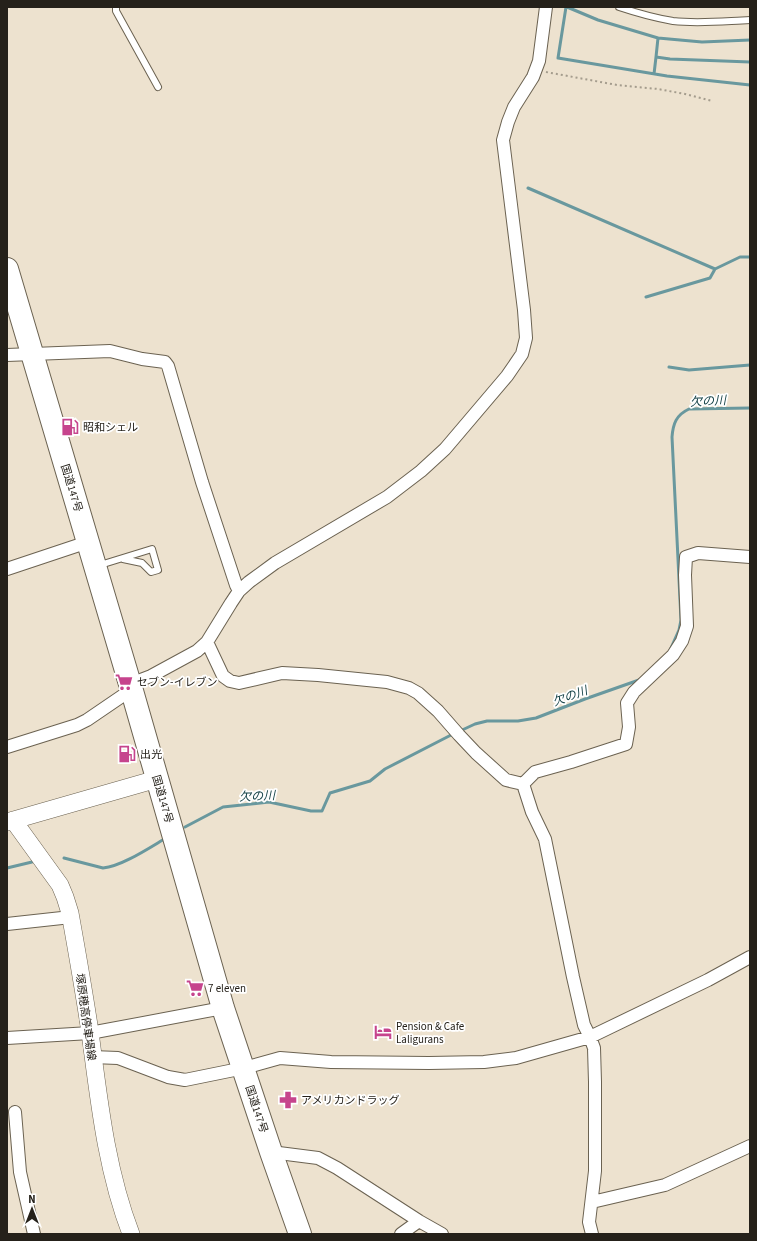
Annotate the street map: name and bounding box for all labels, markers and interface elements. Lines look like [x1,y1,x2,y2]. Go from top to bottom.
water label: 欠の川 [690,392,728,411]
fuel station icon: 昭和シェル [60,417,80,437]
place label: 昭和シェル [83,420,138,435]
street label: 国道147号 [57,462,86,514]
supermarket icon: セブン-イレブン [114,672,134,692]
place label: セブン-イレブン [137,675,217,690]
water label: 欠の川 [550,682,592,711]
fuel station icon: 出光 [117,744,137,764]
place label: 出光 [140,747,162,762]
street label: 国道147号 [149,773,177,825]
water label: 欠の川 [239,787,277,806]
street label: 塚原穂高停車場線 [72,972,99,1062]
supermarket icon: 7 eleven [185,978,205,998]
place label: 7 eleven [208,981,246,996]
place label: Pension & Cafe Laligurans [396,1019,465,1047]
hotel icon: Pension & Cafe Laligurans [373,1022,393,1042]
street label: 国道147号 [242,1083,271,1135]
pharmacy icon: アメリカンドラッグ [278,1090,298,1110]
place label: アメリカンドラッグ [301,1093,399,1108]
north arrow [12,1189,52,1229]
text: N [28,1192,36,1207]

